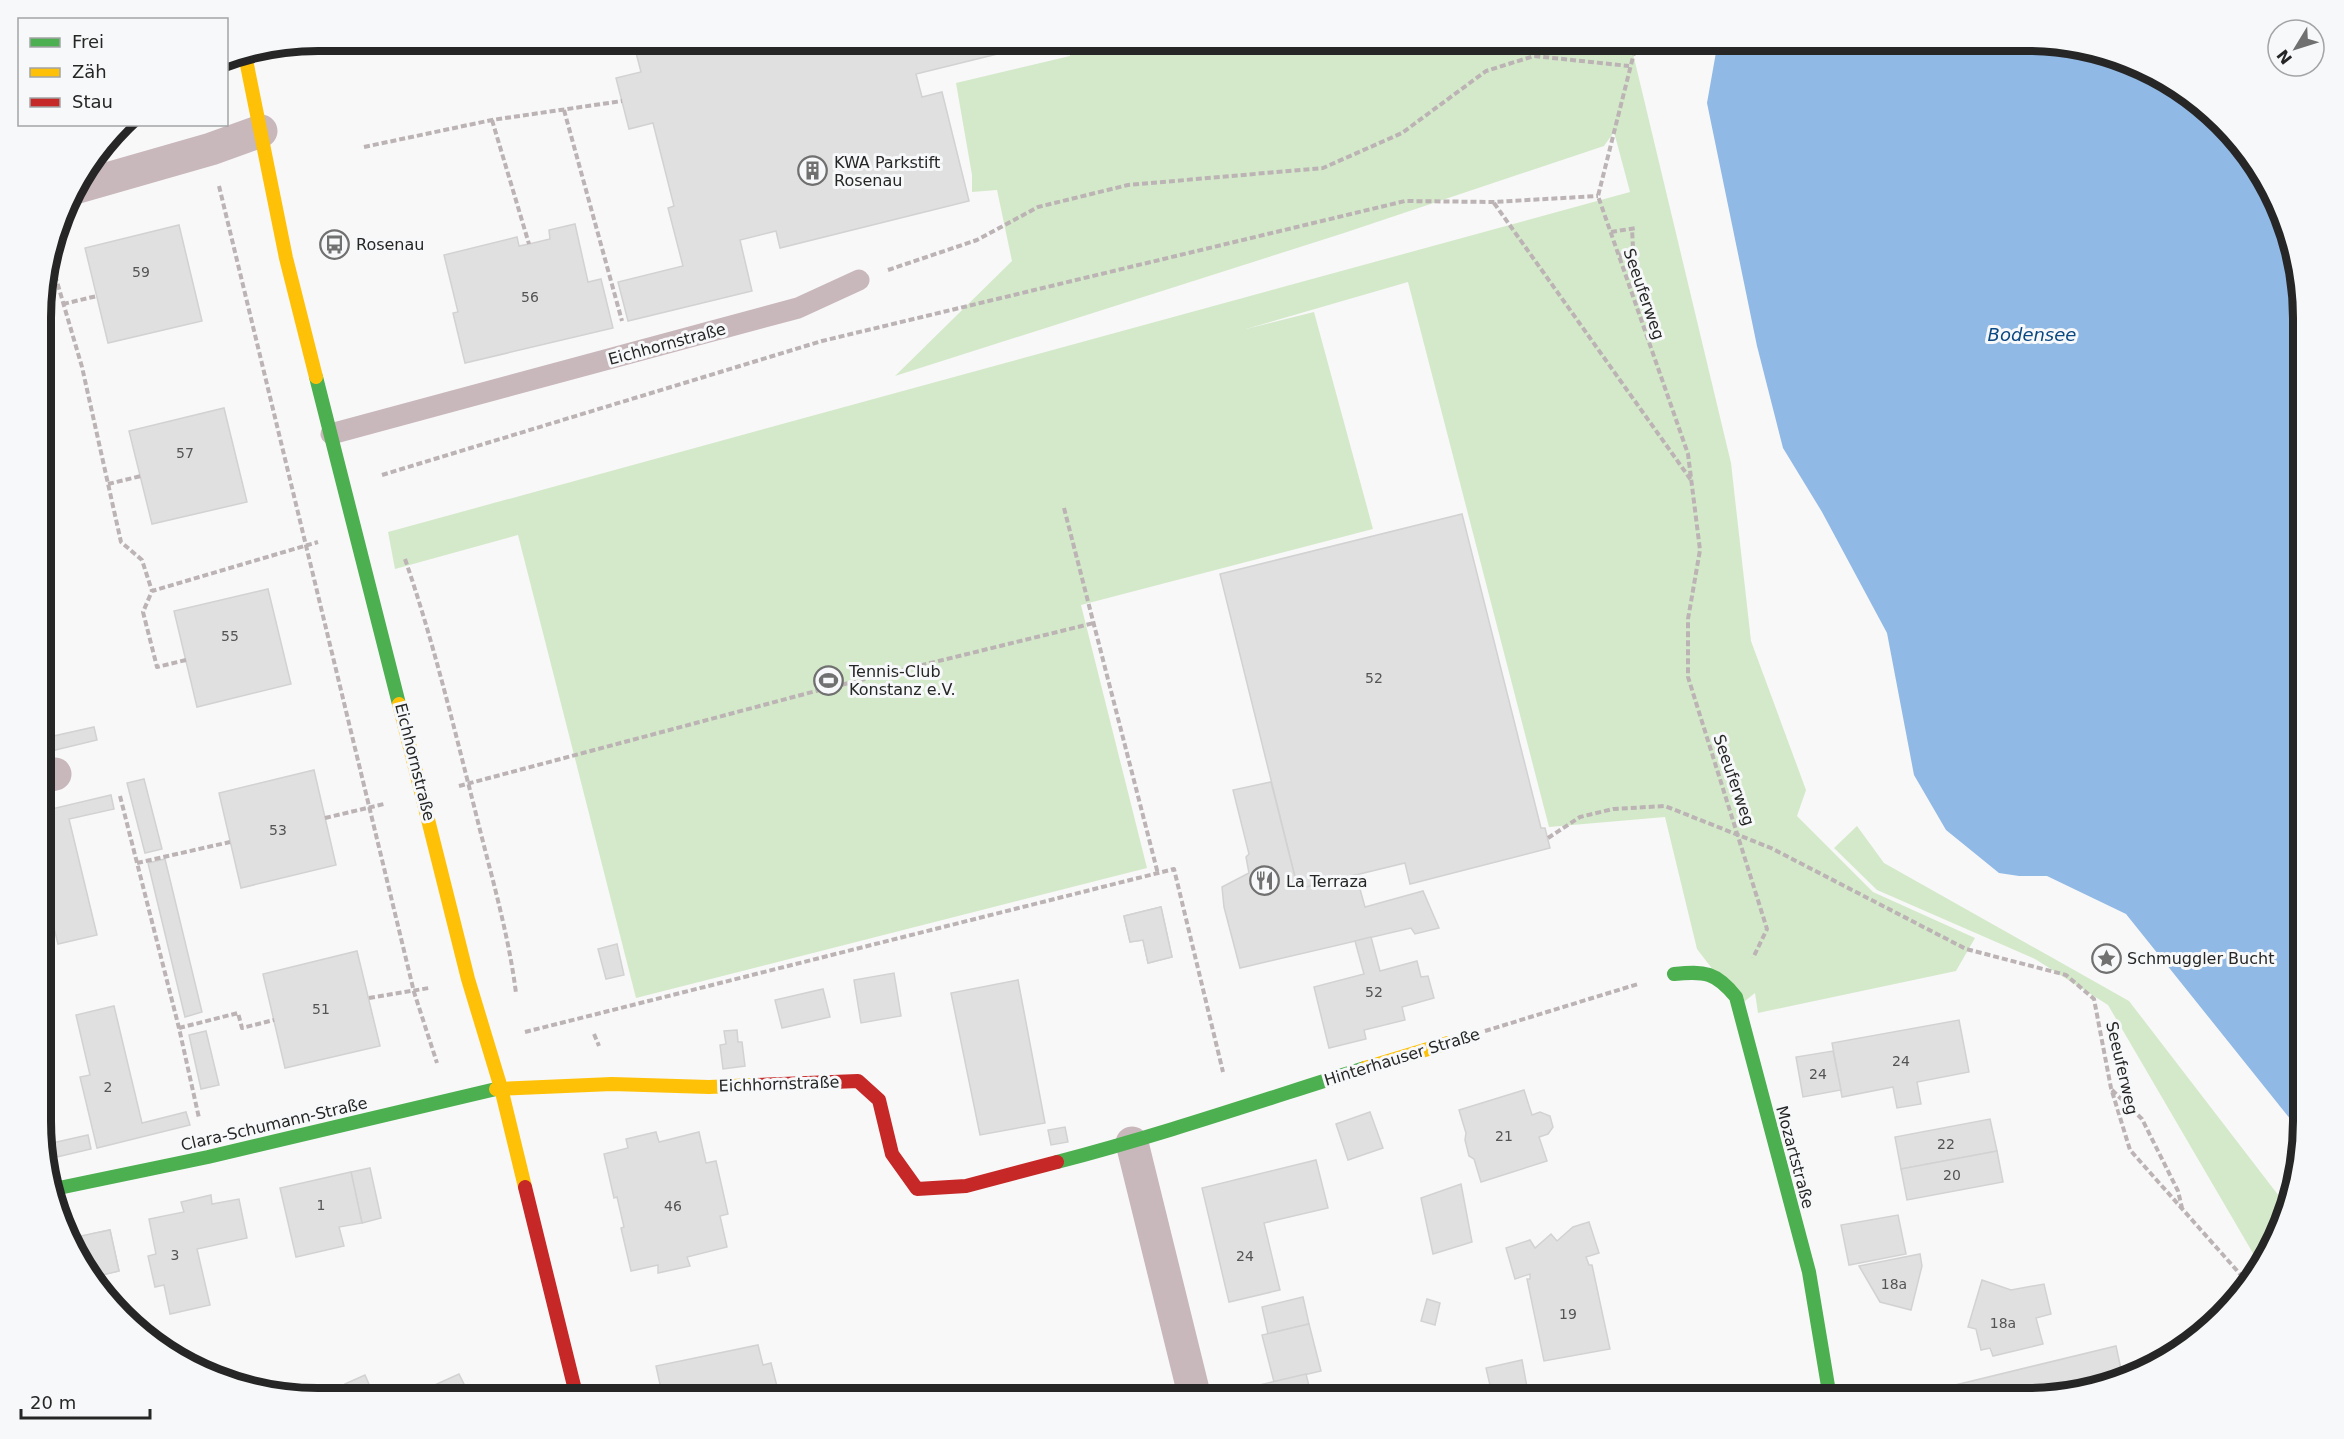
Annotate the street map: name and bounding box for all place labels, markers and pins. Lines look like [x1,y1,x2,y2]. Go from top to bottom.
place label: KWA Parkstift Rosenau [834,153,940,190]
building icon: KWA Parkstift Rosenau [797,155,829,187]
bus stop icon: Rosenau [319,228,351,260]
place label: Rosenau [356,235,424,254]
place label: Tennis-Club Konstanz e.V. [848,662,956,699]
sports icon: Tennis-Club Konstanz e.V. [812,664,844,696]
restaurant icon: La Terraza [1249,865,1281,897]
place label: La Terraza [1286,872,1368,891]
place icon: Schmuggler Bucht [2090,942,2122,974]
place label: Schmuggler Bucht [2127,949,2274,968]

